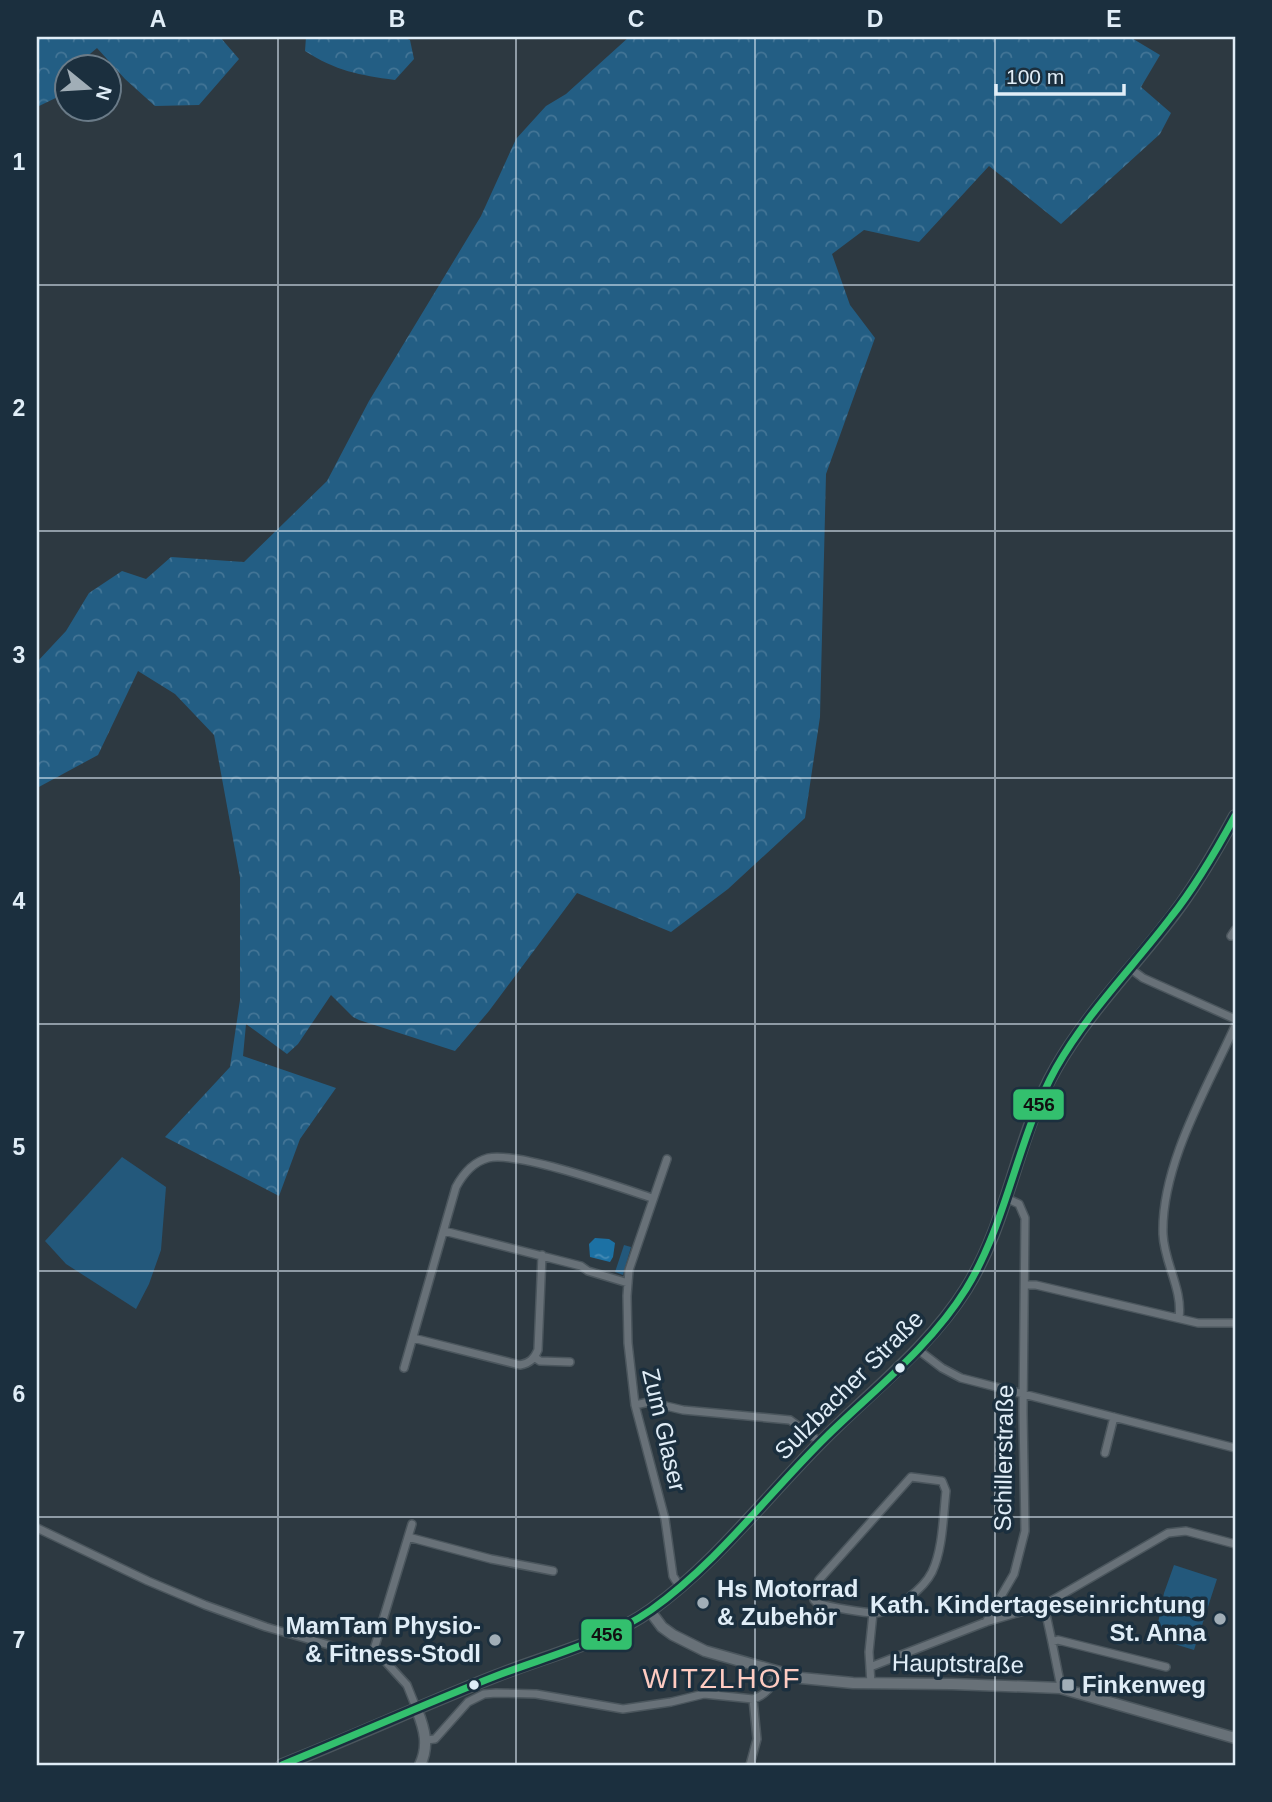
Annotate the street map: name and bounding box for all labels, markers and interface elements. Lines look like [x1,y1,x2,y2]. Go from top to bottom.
text: A [150,6,166,32]
text: B [389,6,405,32]
text: C [628,6,644,32]
text: D [867,6,883,32]
text: E [1106,6,1122,32]
north arrow [52,52,122,122]
scale bar [996,52,1123,96]
text: 100 m [1006,65,1064,88]
text: N [92,83,116,103]
text: 1 [13,149,26,175]
text: 2 [13,395,25,421]
text: 3 [13,642,25,668]
text: 4 [13,888,26,914]
line badge: 456 [1012,1088,1065,1121]
text: 456 [1023,1094,1055,1115]
text: 5 [13,1134,26,1160]
street label: Sulzbacher Straße [769,1305,928,1464]
unlabelled marker [893,1361,907,1375]
street label: Zum Glaser [637,1366,692,1494]
text: 6 [13,1381,25,1407]
street label: Schillerstraße [989,1384,1018,1532]
place label: Hs Motorrad & Zubehör [717,1575,858,1630]
place label: Kath. Kindertageseinrichtung St. Anna [870,1591,1207,1646]
marker: Hs Motorrad & Zubehör [695,1595,711,1611]
marker: Kath. Kindertageseinrichtung St. Anna [1212,1611,1228,1627]
place label: MamTam Physio- & Fitness-Stodl [285,1612,481,1667]
line badge: 456 [580,1618,633,1651]
text: 456 [591,1624,623,1645]
text: 7 [13,1627,25,1653]
marker: MamTam Physio- & Fitness-Stodl [487,1632,503,1648]
street label: Hauptstraße [892,1649,1024,1678]
district label: WITZLHOF [642,1663,802,1694]
place label: Finkenweg [1082,1671,1206,1698]
marker: Finkenweg [1060,1677,1076,1693]
unlabelled marker [467,1678,481,1692]

